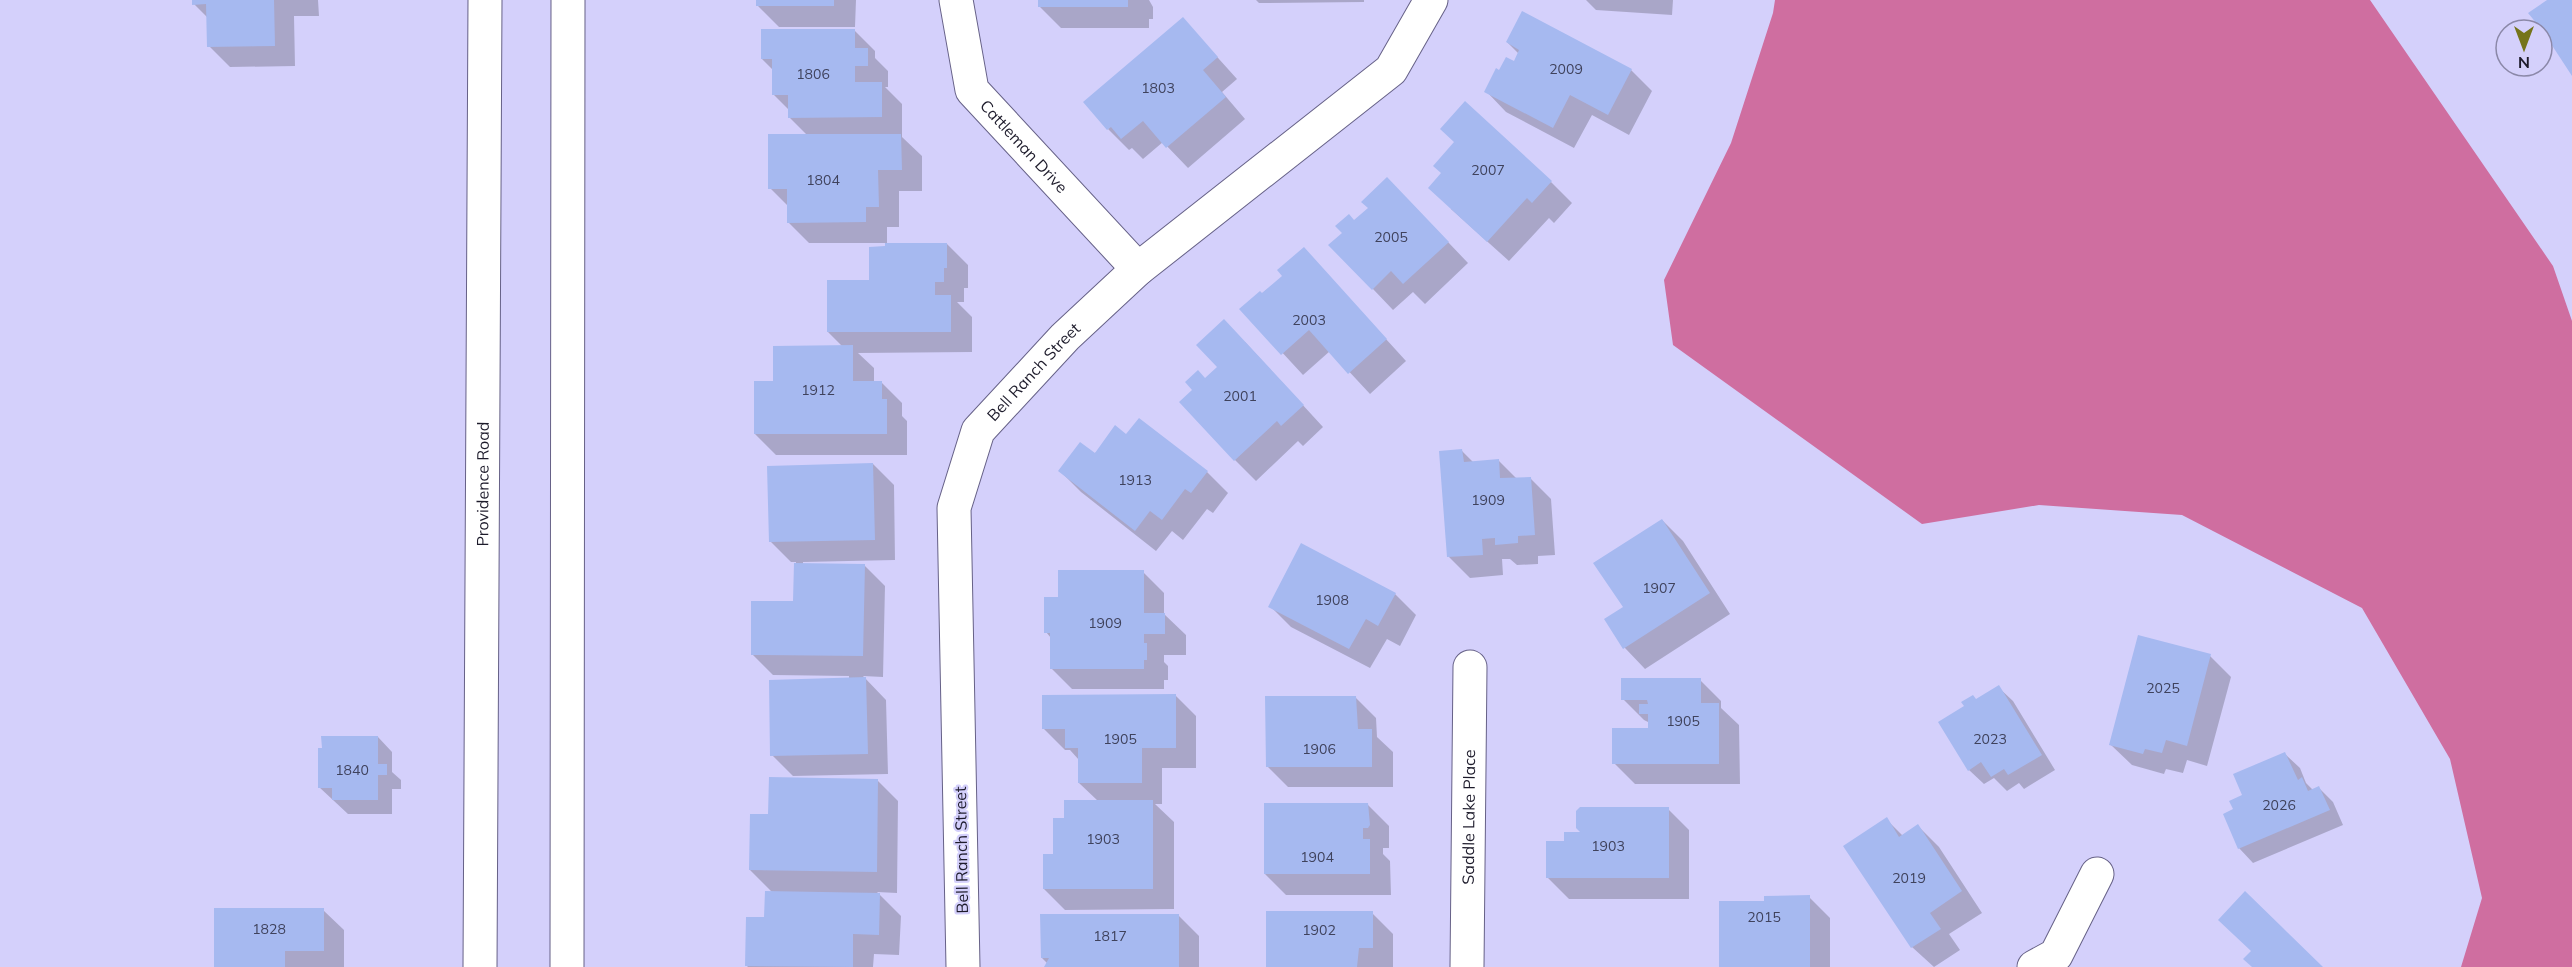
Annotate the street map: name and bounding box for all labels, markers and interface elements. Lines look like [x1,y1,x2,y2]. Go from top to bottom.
north arrow [2494,18,2554,78]
text: N [2518,53,2530,73]
house number: 2009 [1549,60,1583,78]
house number: 1806 [796,65,830,83]
house number: 1803 [1141,79,1175,97]
street label: Cattleman Drive [976,95,1072,197]
house number: 2007 [1471,161,1505,179]
house number: 1804 [806,171,840,189]
house number: 2005 [1374,228,1408,246]
house number: 2003 [1292,311,1326,329]
street label: Bell Ranch Street [983,318,1084,425]
house number: 1912 [801,381,835,399]
house number: 2001 [1223,387,1257,405]
street label: Providence Road [472,421,493,547]
house number: 1913 [1118,471,1152,489]
house number: 1909 [1471,491,1505,509]
house number: 1907 [1642,579,1676,597]
house number: 1908 [1315,591,1349,609]
house number: 1909 [1088,614,1122,632]
house number: 2025 [2146,679,2180,697]
house number: 1905 [1666,712,1700,730]
house number: 1905 [1103,730,1137,748]
house number: 2023 [1973,730,2007,748]
house number: 1906 [1302,740,1336,758]
street label: Saddle Lake Place [1458,749,1479,885]
house number: 1840 [335,761,369,779]
street label: Bell Ranch Street [950,786,972,914]
house number: 2026 [2262,796,2296,814]
house number: 1903 [1086,830,1120,848]
house number: 1903 [1591,837,1625,855]
house number: 1904 [1300,848,1334,866]
house number: 2019 [1892,869,1926,887]
house number: 2015 [1747,908,1781,926]
house number: 1828 [252,920,286,938]
house number: 1902 [1302,921,1336,939]
house number: 1817 [1093,927,1127,945]

